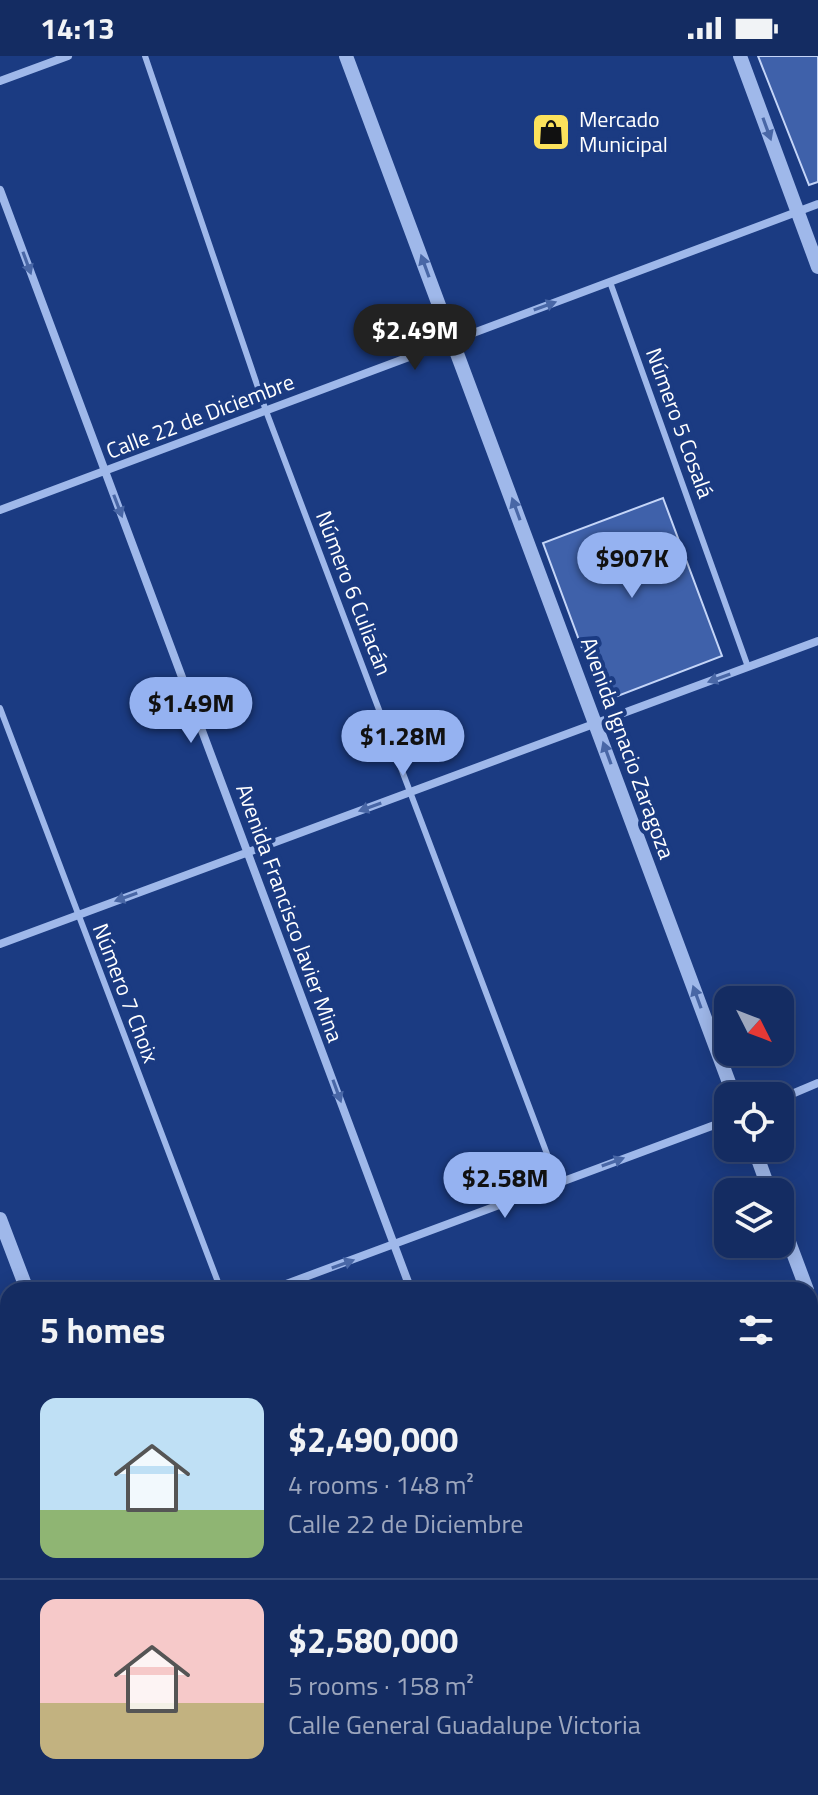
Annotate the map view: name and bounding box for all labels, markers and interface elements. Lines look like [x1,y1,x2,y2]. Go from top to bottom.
text: 14:13 [40,5,115,51]
place label: Mercado Municipal [579,102,668,161]
shop icon: Mercado Municipal [530,111,572,153]
one-way arrow [761,117,774,141]
one-way arrow [21,251,34,275]
one-way arrow [418,254,431,278]
one-way arrow [533,299,557,312]
pin: $2.49M [350,304,480,372]
text: $2.49M [371,310,459,349]
street label: Número 5 Cosalá [637,343,723,503]
street label: Calle 22 de Diciembre [101,364,299,468]
one-way arrow [112,494,125,518]
one-way arrow [509,497,521,521]
street label: Número 6 Culiacán [307,506,401,680]
pin: $907K [576,532,688,600]
text: $907K [595,538,669,577]
street label: Avenida Ignacio Zaragoza [572,632,684,864]
one-way arrow [706,672,730,685]
pin: $1.49M [126,677,256,745]
text: $1.49M [147,683,235,722]
pin: $1.28M [338,710,468,778]
text: $1.28M [359,716,447,755]
one-way arrow [600,741,612,765]
street label: Avenida Francisco Javier Mina [227,779,353,1047]
one-way arrow [358,801,382,814]
one-way arrow [114,892,138,904]
street label: Número 7 Choix [84,918,168,1068]
one-way arrow [691,985,703,1009]
north arrow [714,986,794,1066]
map controls [714,986,794,1258]
one-way arrow [331,1079,344,1103]
button: locate [714,1082,794,1162]
pin: $2.58M [440,1152,570,1220]
one-way arrow [601,1156,625,1168]
text: $2.58M [461,1158,549,1197]
button: layers [714,1178,794,1258]
one-way arrow [331,1257,355,1269]
text: 5 homes [40,1304,165,1356]
icon: filters [734,1308,778,1352]
text: $2,490,000 [288,1413,458,1465]
icon: home [104,1430,200,1526]
text: 4 rooms · 148 m² [288,1465,474,1504]
text: Calle 22 de Diciembre [288,1504,523,1543]
text: $2,580,000 [288,1614,458,1666]
icon: home [104,1631,200,1727]
text: 5 rooms · 158 m² [288,1666,474,1705]
text: Calle General Guadalupe Victoria [288,1705,641,1744]

